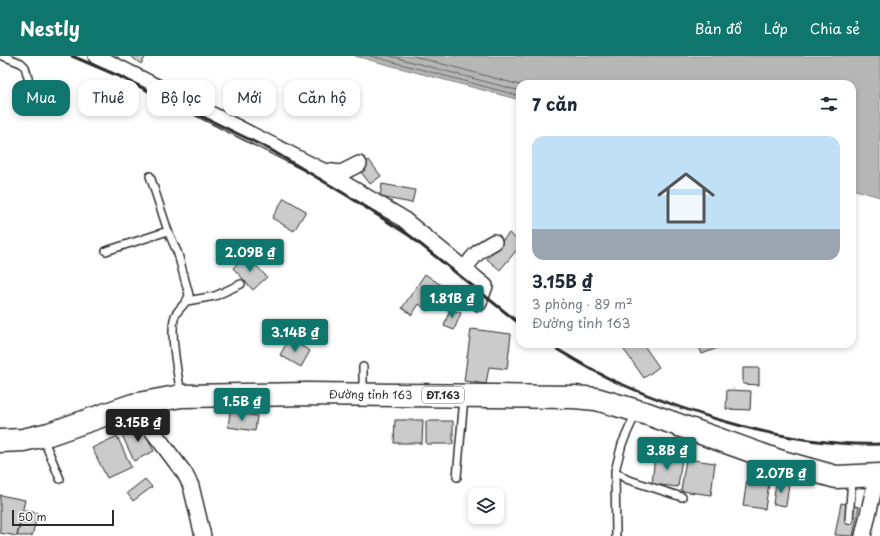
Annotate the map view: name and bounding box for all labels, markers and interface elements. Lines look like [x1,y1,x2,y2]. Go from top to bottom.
text: Nestly [20,14,80,42]
text: Bản đồ [695,18,742,39]
text: Lớp [764,18,788,39]
text: Chia sẻ [810,18,860,39]
chip: Mua [12,80,70,116]
chip: Thuê [78,80,139,116]
chip: Bộ lọc [147,80,215,116]
chip: Mới [223,80,276,116]
chip: Căn hộ [284,80,360,116]
text: 7 căn [532,91,577,117]
icon: filters [818,93,840,115]
icon: home [650,162,722,234]
pin: 2.09B ₫ [213,239,287,273]
text: 2.09B ₫ [225,242,275,261]
text: 3.15B ₫ [532,268,593,294]
pin: 1.81B ₫ [415,285,489,319]
text: 1.81B ₫ [430,288,474,307]
text: 3 phòng · 89 m² [532,294,633,313]
text: Đường tỉnh 163 [532,313,630,332]
pin: 3.14B ₫ [258,319,332,353]
text: 3.14B ₫ [271,322,319,341]
street label: Đường tỉnh 163 [329,385,412,403]
road number: ĐT.163 [422,387,464,403]
pin: 1.5B ₫ [209,388,275,422]
text: 1.5B ₫ [223,391,261,410]
pin: 3.15B ₫ [101,409,175,443]
text: 3.15B ₫ [115,412,161,431]
pin: 3.8B ₫ [634,437,700,471]
text: 3.8B ₫ [646,440,688,459]
pin: 2.07B ₫ [744,460,818,494]
text: 2.07B ₫ [756,463,806,482]
map controls [468,488,504,524]
button: layers [468,488,504,524]
scale bar [12,508,114,527]
text: 50 m [18,508,47,525]

